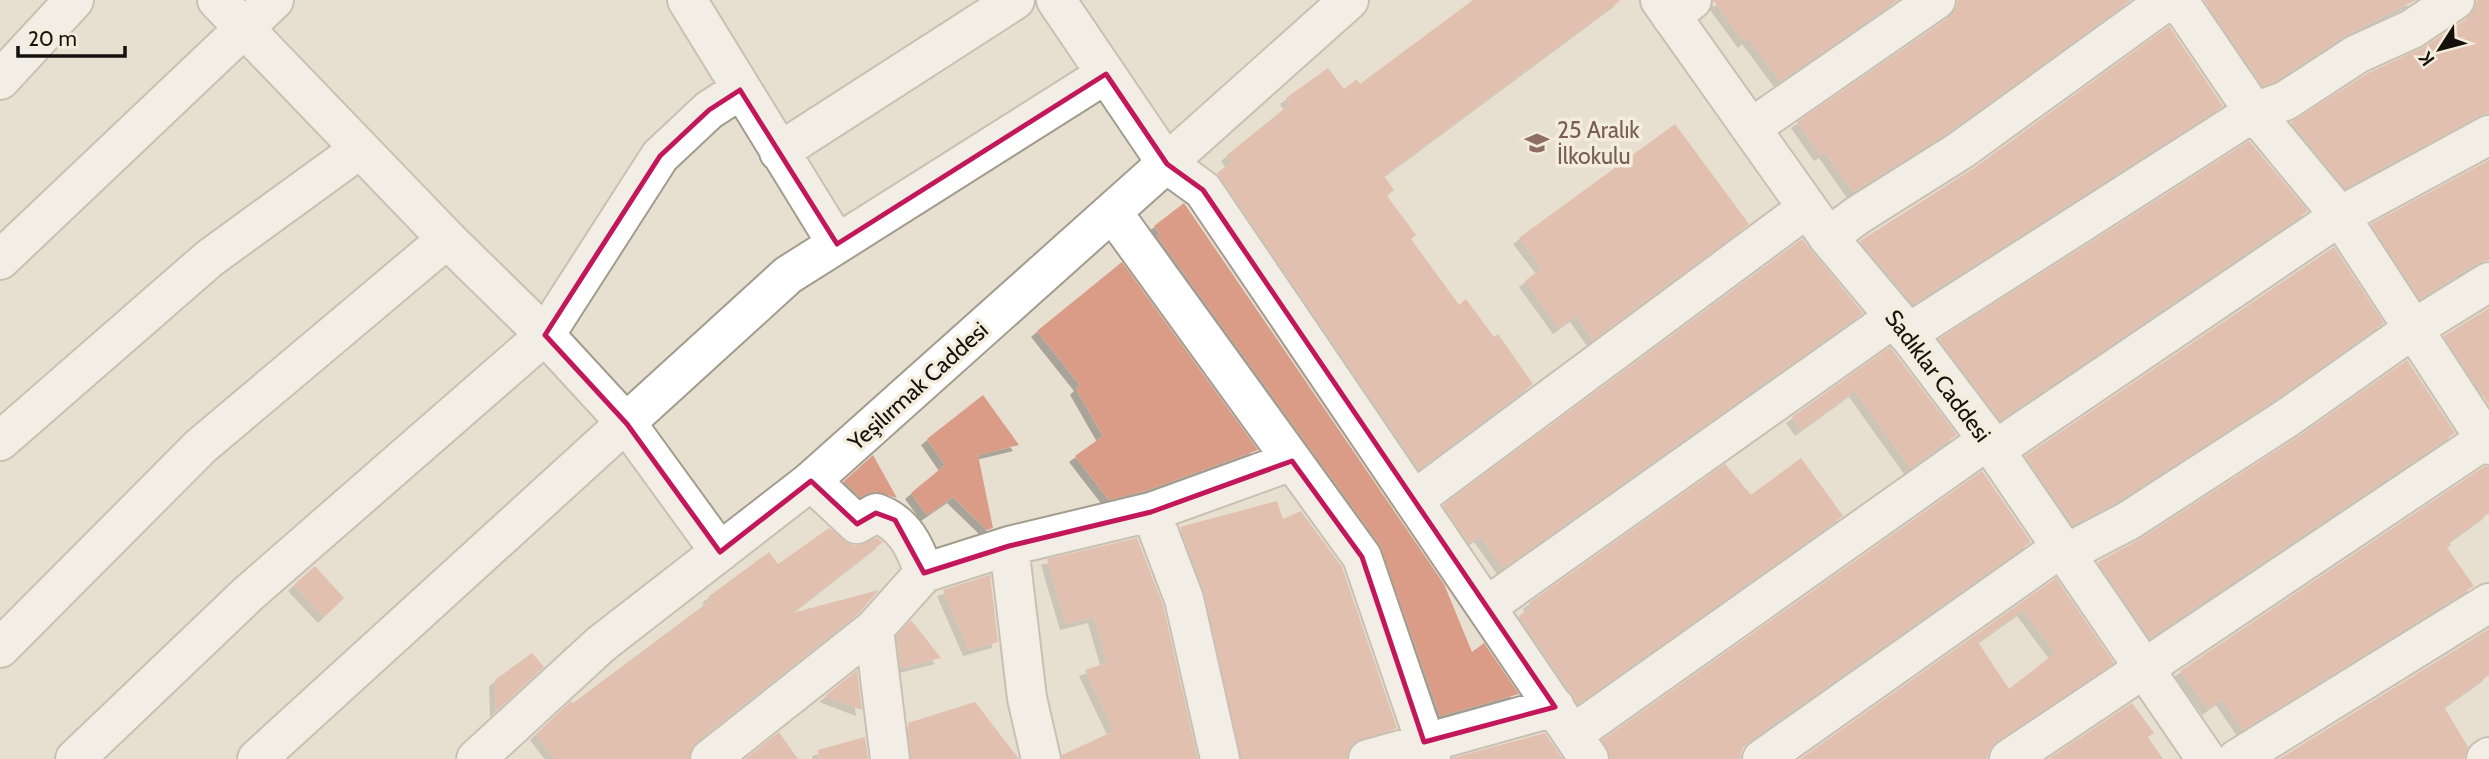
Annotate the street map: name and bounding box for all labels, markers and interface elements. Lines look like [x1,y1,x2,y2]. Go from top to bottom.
scale bar [18,14,124,58]
north arrow [2405,14,2475,84]
text: 20 m [28,26,77,51]
text: K [2414,47,2439,70]
place label: 25 Aralık İlkokulu [1557,116,1640,170]
school or university icon: 25 Aralık İlkokulu [1523,129,1551,157]
street label: Sadıklar Caddesi [1879,304,1997,448]
street label: Yeşilırmak Caddesi [842,316,994,457]

